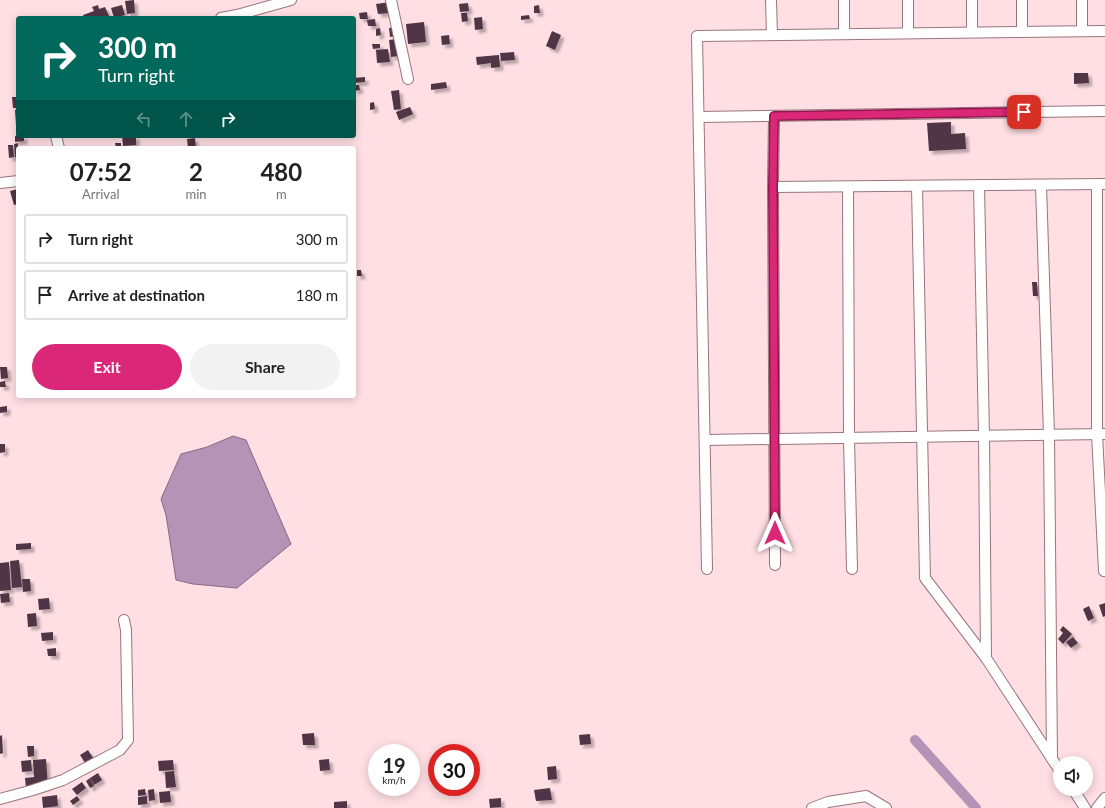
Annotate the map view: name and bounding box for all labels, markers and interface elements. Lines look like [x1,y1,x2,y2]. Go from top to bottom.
text: 300 m [98,30,177,64]
icon: right [32,32,84,84]
text: Turn right [98,64,175,86]
pin [1007,95,1041,129]
icon: arrive [1013,101,1035,123]
icon: left [133,108,155,130]
icon: ahead [175,108,197,130]
icon: right [217,108,239,130]
text: 07:52 [70,157,132,186]
text: 2 [189,157,203,186]
text: 480 [260,157,302,186]
text: Arrival [82,186,119,202]
text: min [186,186,207,202]
text: m [276,186,287,202]
icon: right [34,228,56,250]
text: Turn right [68,230,133,248]
text: 300 m [296,230,338,248]
icon: arrive [34,284,56,306]
text: Arrive at destination [68,286,205,304]
text: 180 m [296,286,338,304]
button: Exit [32,344,182,390]
button: Share [190,344,340,390]
position arrow [754,512,796,554]
speed limit sign: 30 [428,744,480,796]
text: 19 [382,753,406,777]
map controls [1053,756,1093,796]
button: sound [1053,756,1093,796]
text: km/h [382,774,406,786]

